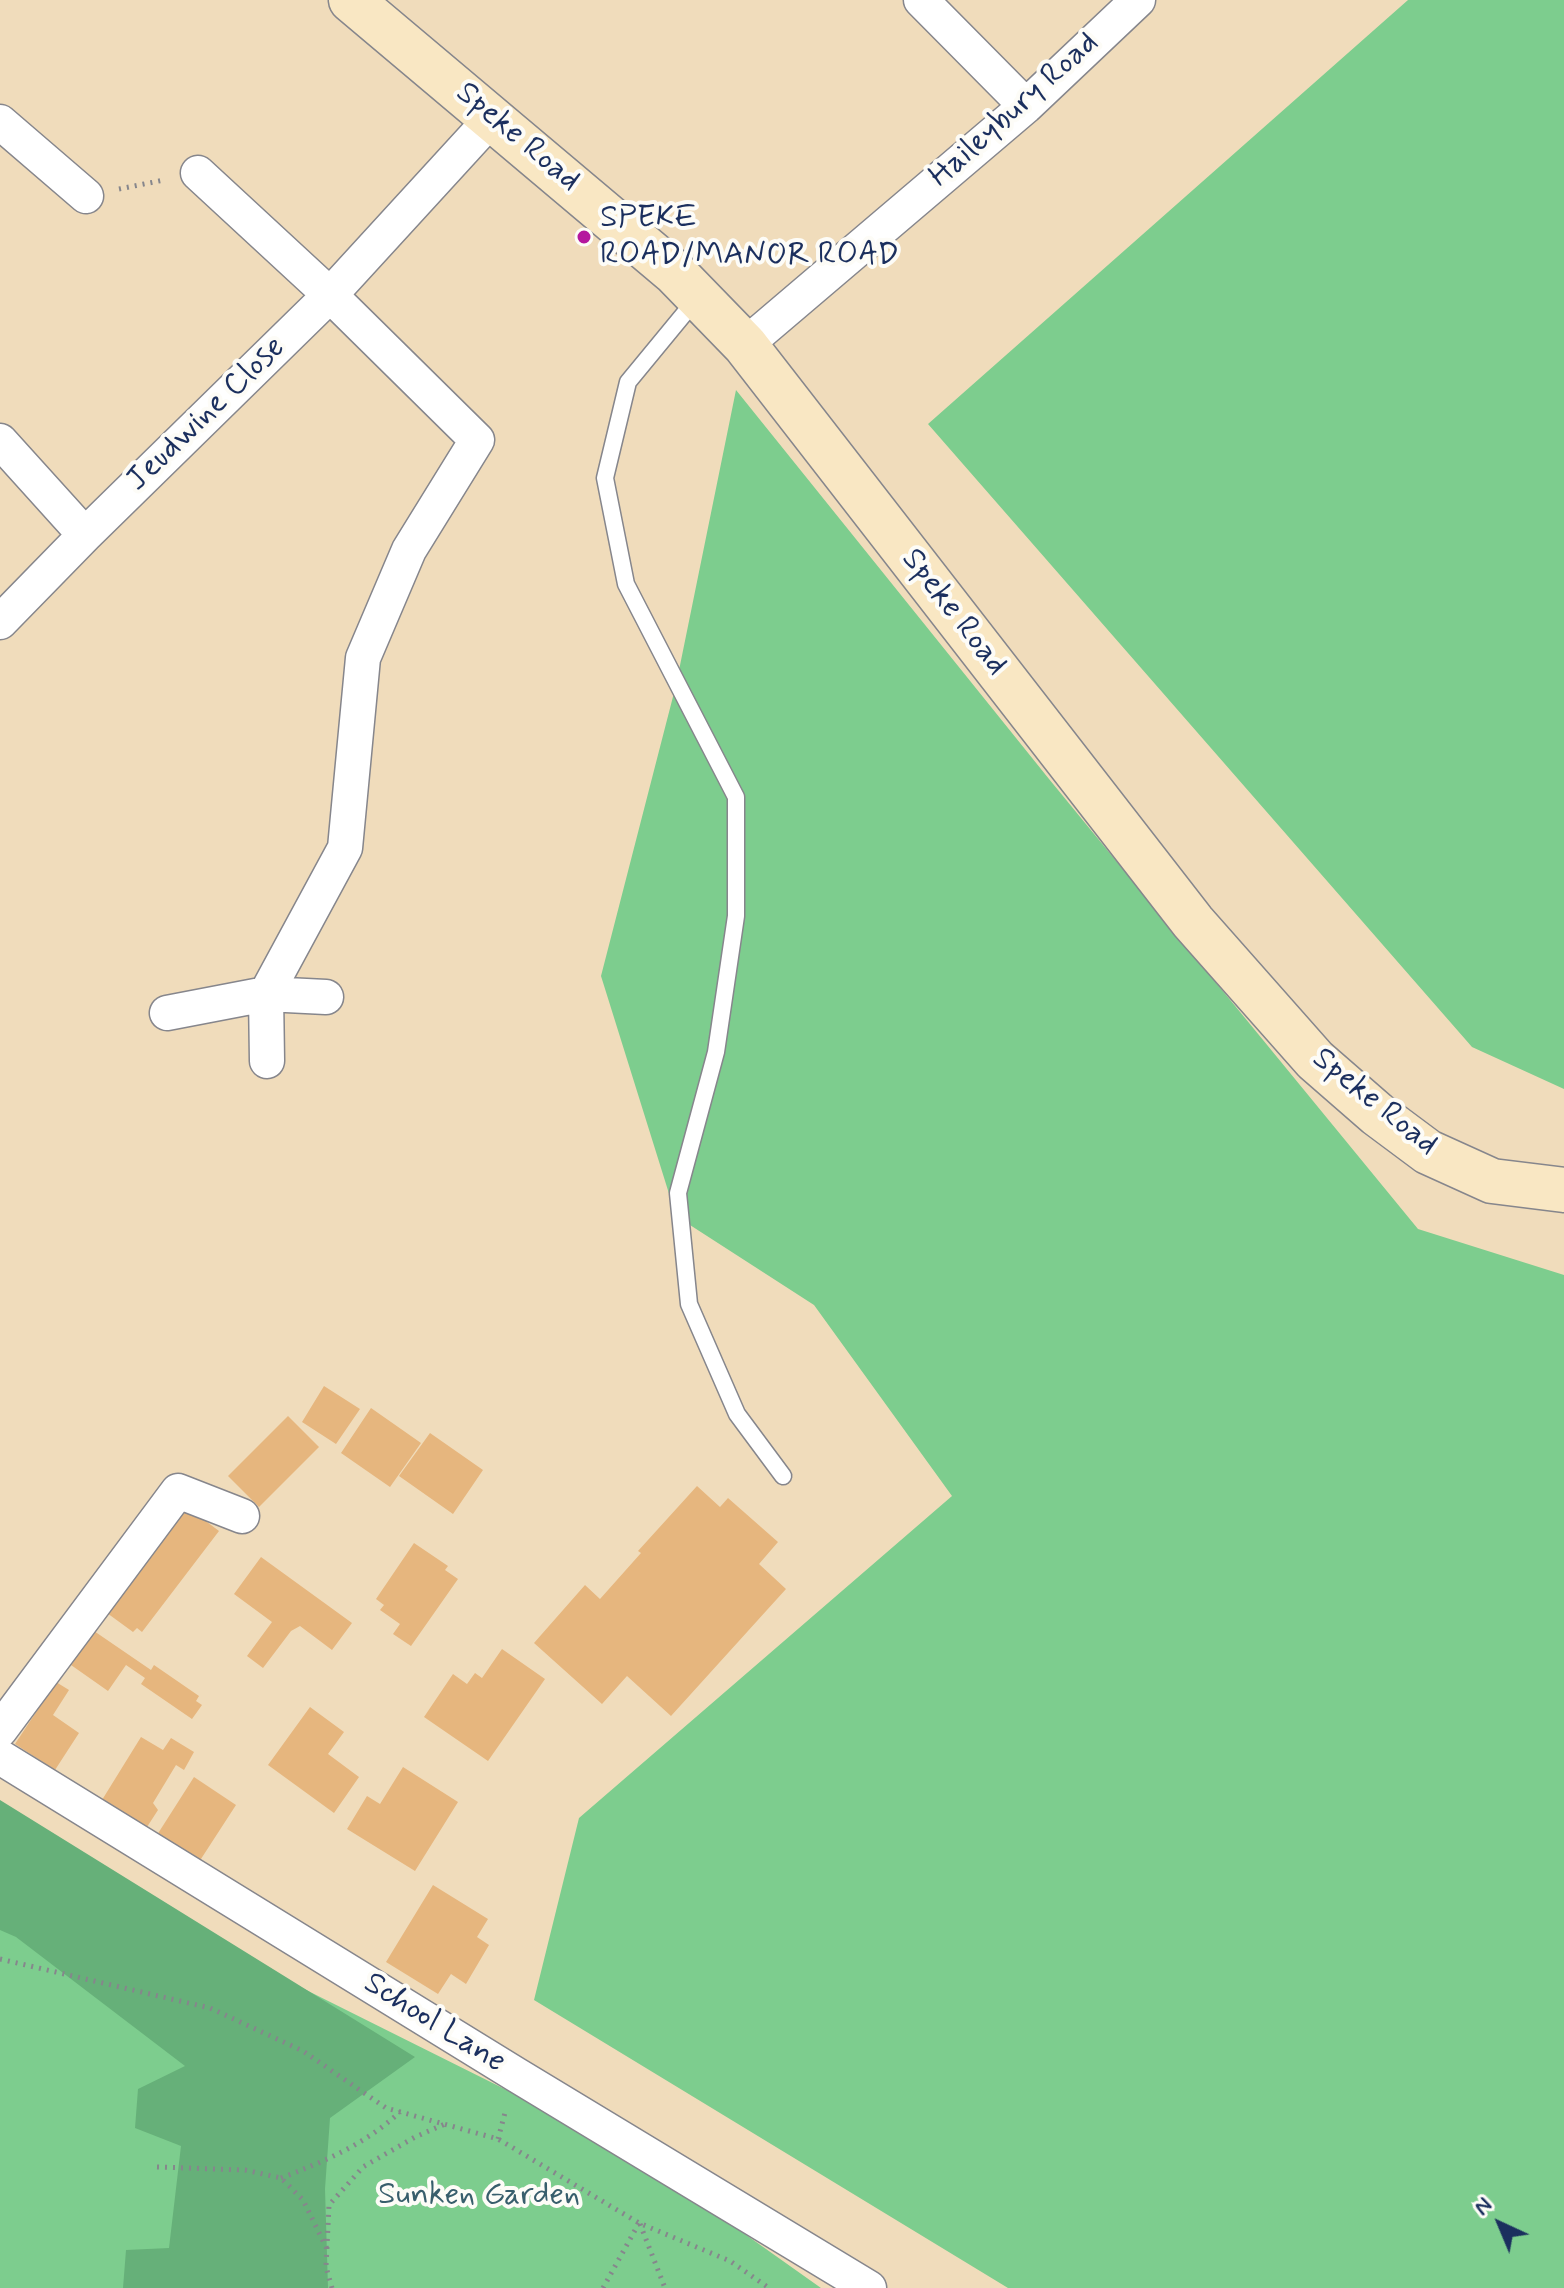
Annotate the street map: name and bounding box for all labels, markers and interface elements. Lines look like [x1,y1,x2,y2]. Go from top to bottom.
street label: Haileybury Road [923,25,1107,197]
street label: Speke Road [447,75,587,201]
place label: SPEKE ROAD/MANOR ROAD [600,200,899,275]
marker: SPEKE ROAD/MANOR ROAD [575,228,593,246]
street label: Jeudwine Close [120,330,294,500]
street label: Speke Road [892,542,1014,684]
street label: Speke Road [1303,1041,1445,1165]
street label: School Lane [356,1965,512,2083]
park label: Sunken Garden [378,2177,580,2215]
north arrow [1460,2184,1540,2264]
text: N [1468,2192,1498,2222]

